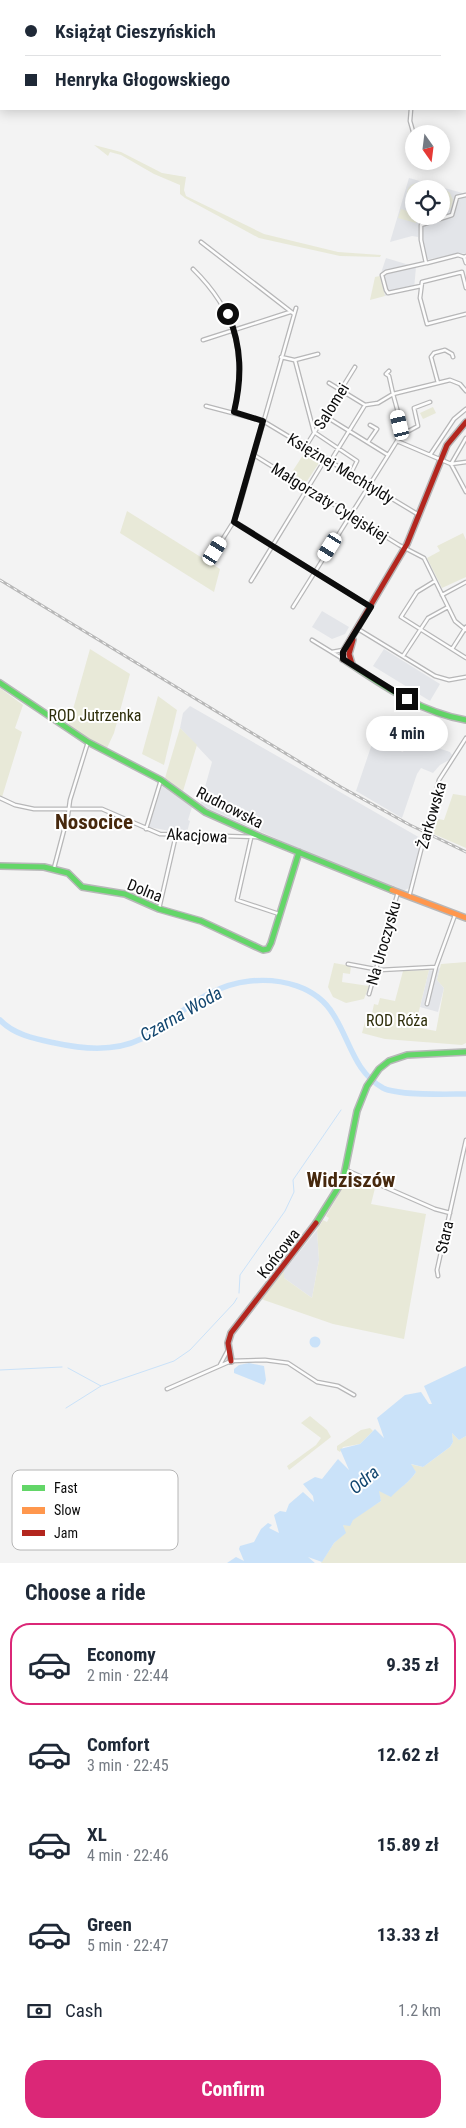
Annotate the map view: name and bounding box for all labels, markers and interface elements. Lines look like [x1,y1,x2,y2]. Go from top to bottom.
text: Książąt Cieszyńskich [55,20,216,43]
text: Henryka Głogowskiego [55,68,230,91]
north arrow [405,125,450,170]
map controls [405,125,450,225]
button: locate [405,180,450,225]
route start [217,303,239,325]
street label: Salomei [310,380,353,433]
car [389,409,410,441]
street label: Księżnej Mechtyldy [284,429,398,508]
street label: Małgorzaty Cylejskiej [268,459,392,546]
car [315,530,344,564]
car [200,534,229,568]
route end [396,688,418,710]
park label: ROD Jutrzenka [48,706,142,725]
callout: 4 min [366,716,448,752]
text: 4 min [389,724,425,743]
street label: Żarkowska [413,779,450,851]
street label: Rudnowska [193,783,266,832]
district label: Nosocice [55,810,133,834]
street label: Akacjowa [166,824,228,847]
street label: Dolna [124,875,165,906]
street label: Na Uroczysku [362,899,405,987]
water label: Czarna Woda [136,982,225,1045]
park label: ROD Róża [366,1011,428,1030]
district label: Widziszów [307,1168,395,1192]
street label: Stara [432,1219,457,1255]
street label: Końcowa [253,1225,304,1282]
water label: Odra [344,1461,383,1498]
legend [12,1470,178,1550]
text: Fast [54,1480,78,1496]
text: Slow [54,1502,81,1518]
text: Jam [54,1525,78,1541]
text: Choose a ride [25,1580,146,1605]
icon: car [27,1642,72,1687]
text: Economy [87,1643,156,1666]
text: 9.35 zł [386,1653,439,1676]
text: 2 min · 22:44 [87,1666,169,1685]
icon: car [27,1732,72,1777]
text: Comfort [87,1733,150,1756]
text: 12.62 zł [377,1743,439,1766]
text: 3 min · 22:45 [87,1756,169,1775]
icon: car [27,1822,72,1867]
text: XL [87,1823,107,1846]
text: 15.89 zł [377,1833,439,1856]
text: 4 min · 22:46 [87,1846,169,1865]
icon: car [27,1912,72,1957]
text: Green [87,1913,132,1936]
text: 13.33 zł [377,1923,439,1946]
text: 5 min · 22:47 [87,1936,169,1955]
icon: cash [25,1997,53,2025]
text: Cash [65,1999,103,2022]
text: 1.2 km [398,2001,441,2020]
button: Confirm [25,2060,441,2118]

